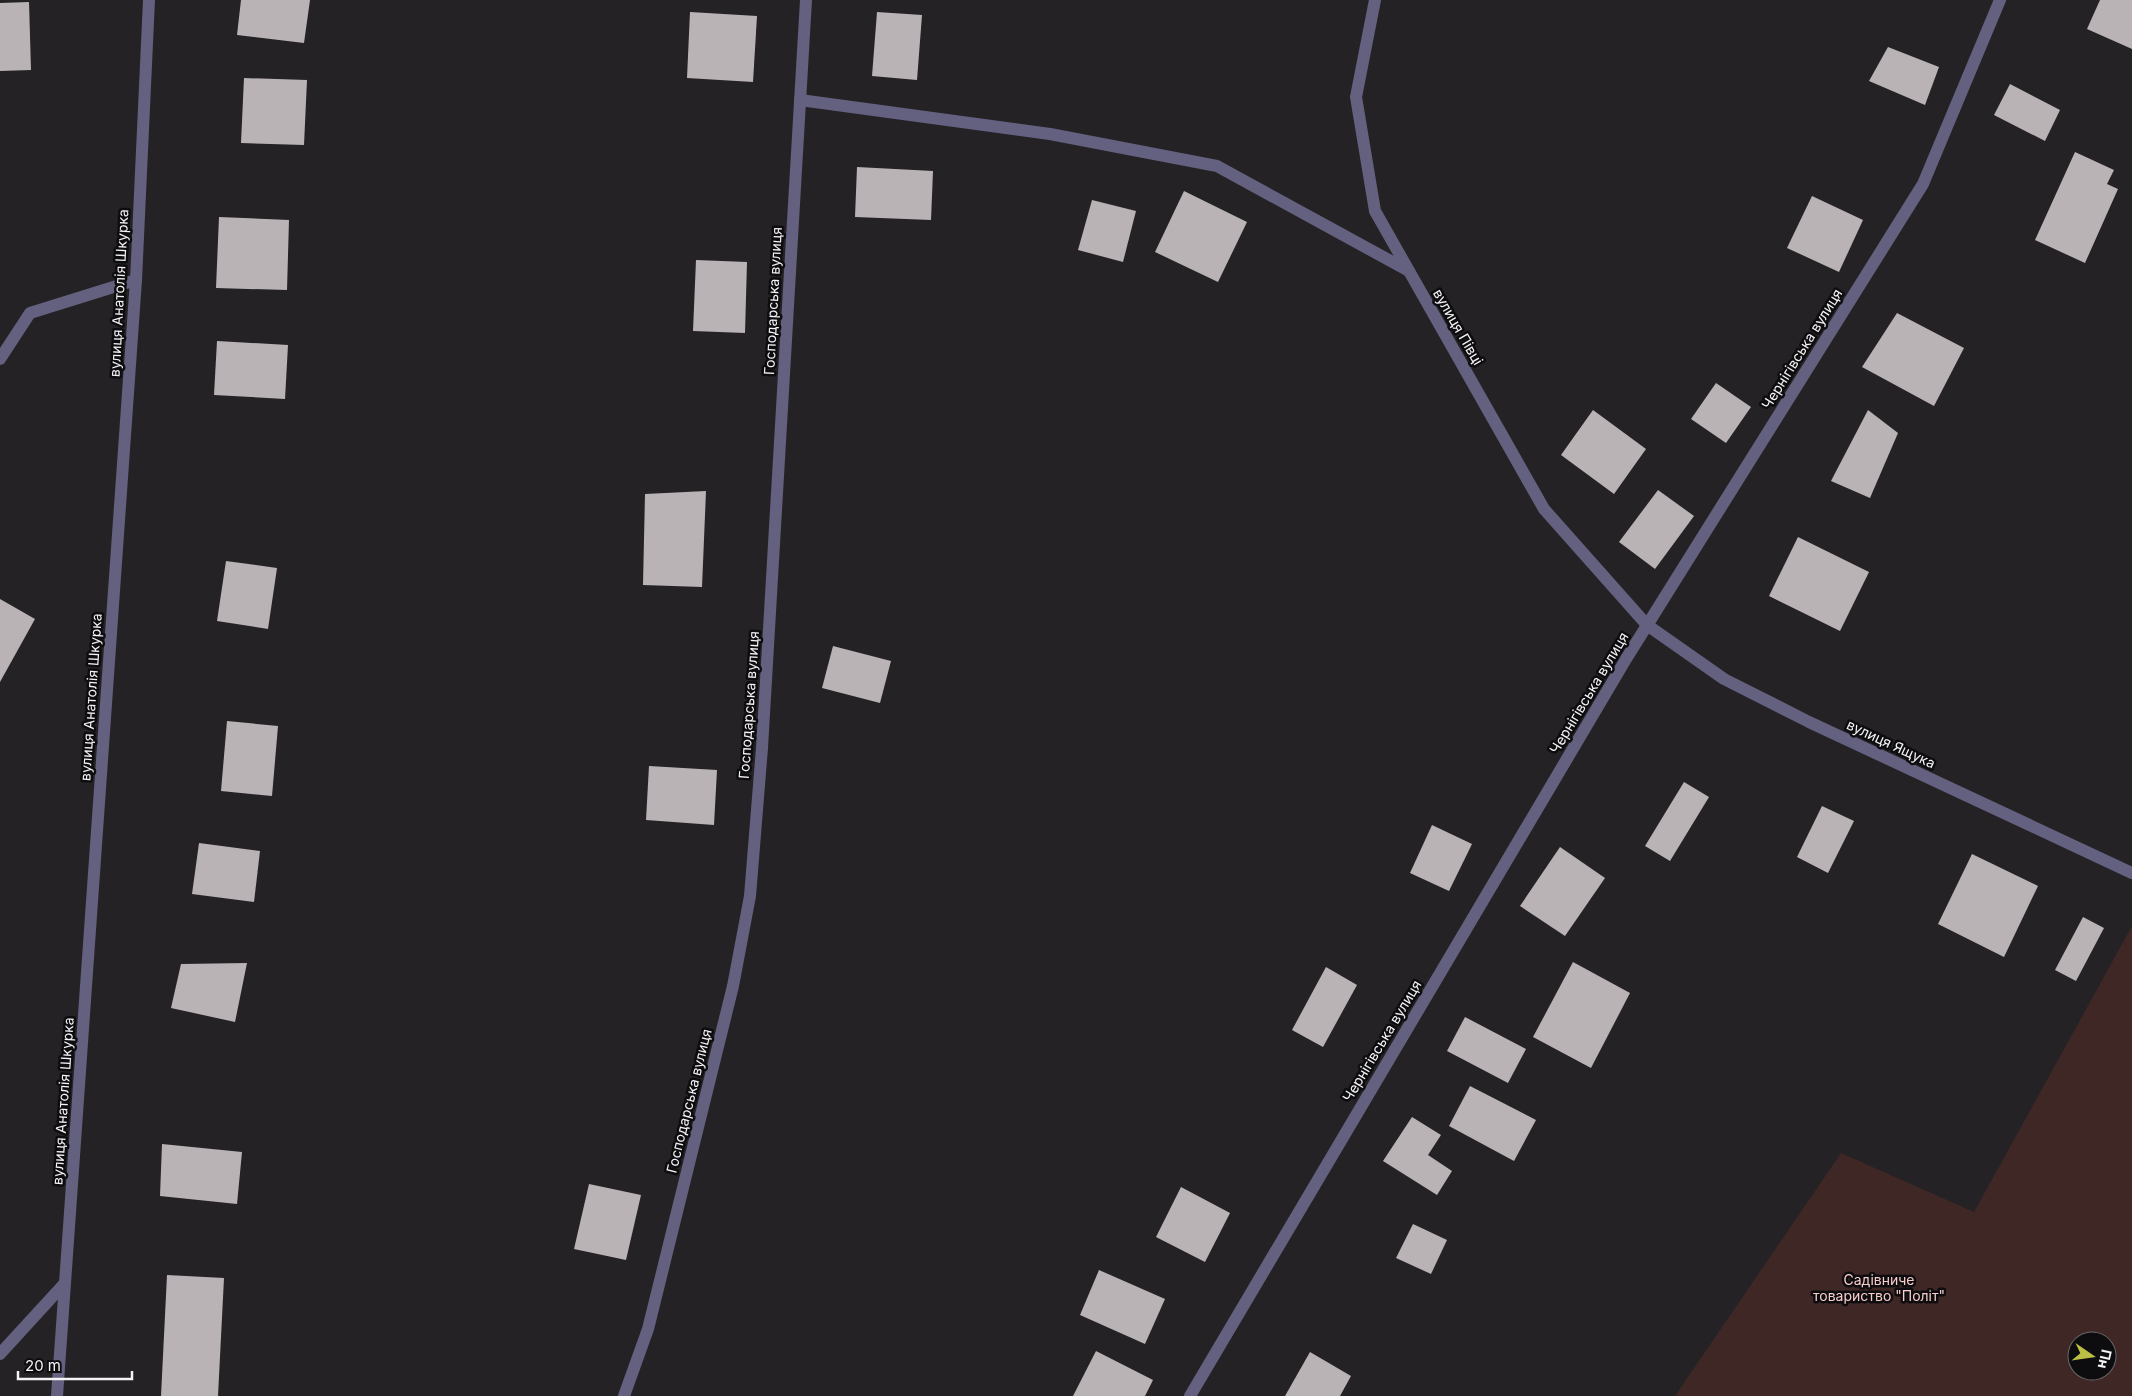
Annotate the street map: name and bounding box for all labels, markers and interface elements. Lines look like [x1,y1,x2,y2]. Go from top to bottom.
street label: вулиця Анатолія Шкурка [106,209,131,377]
street label: Господарська вулиця [760,227,785,375]
street label: Чернігівська вулиця [1758,285,1846,412]
street label: вулиця Півці [1430,286,1487,368]
street label: вулиця Анатолія Шкурка [76,613,105,781]
street label: Чернігівська вулиця [1546,629,1632,757]
street label: Господарська вулиця [735,631,762,779]
street label: вулиця Ящука [1844,716,1938,772]
street label: Чернігівська вулиця [1339,977,1425,1105]
street label: вулиця Анатолія Шкурка [48,1017,77,1185]
street label: Господарська вулиця [662,1027,715,1175]
park label: Садівниче товариство "Політ" [1813,1271,1945,1304]
north arrow [2067,1331,2117,1381]
scale bar [18,1348,131,1380]
text: Пн [2095,1348,2116,1370]
text: 20 m [25,1356,61,1375]

